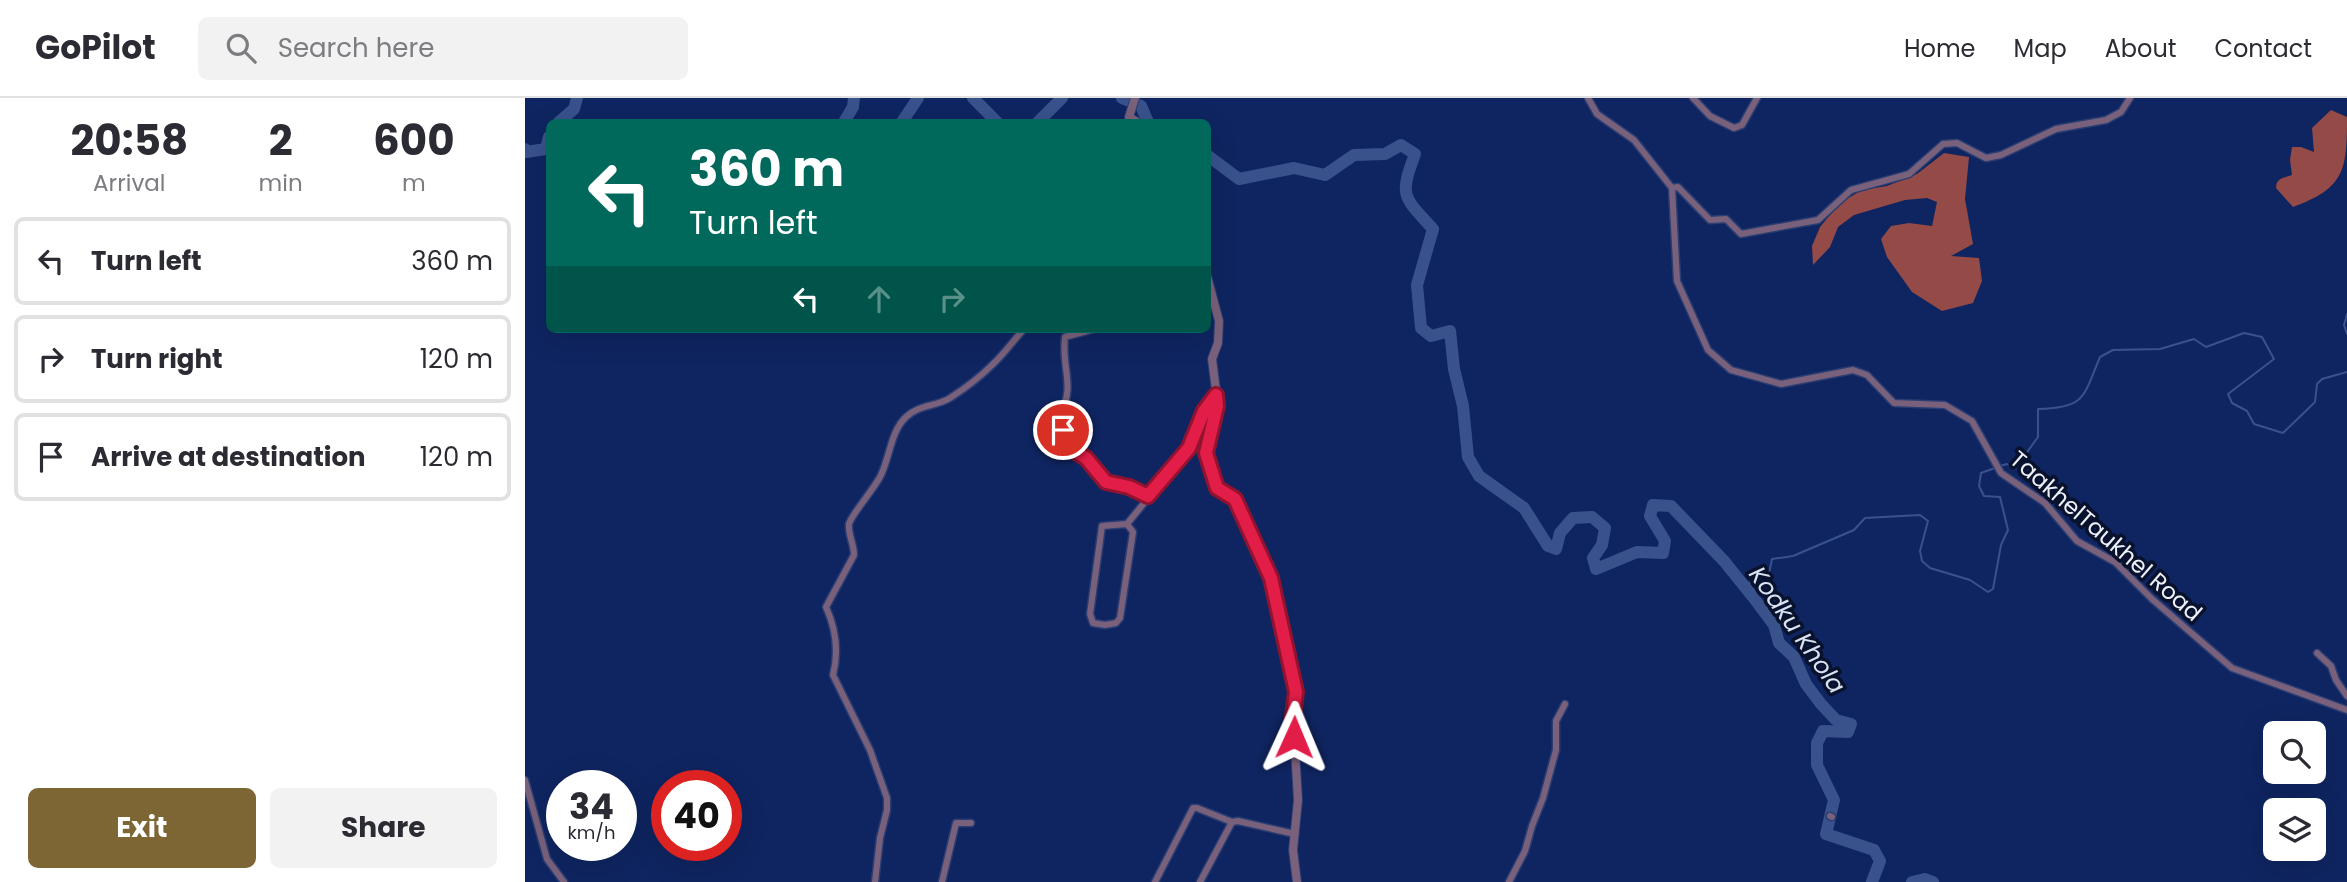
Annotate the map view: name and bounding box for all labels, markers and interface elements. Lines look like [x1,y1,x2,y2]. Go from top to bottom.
search box [198,17,688,80]
text: GoPilot [35,24,156,71]
icon: search [222,29,260,67]
text: Search here [278,30,434,66]
text: Home [1904,32,1976,65]
text: Map [2014,32,2067,65]
text: About [2105,32,2176,65]
text: Contact [2214,32,2312,65]
text: 20:58 [70,111,188,170]
text: 2 [269,111,293,170]
text: 600 [373,111,455,170]
text: 360 m [689,135,844,203]
icon: left [574,147,665,238]
text: Arrival [93,167,166,199]
text: min [259,167,303,199]
text: m [402,167,426,199]
text: Turn left [689,200,818,245]
icon: left [32,242,70,280]
text: Turn left [91,243,202,279]
text: 360 m [411,243,493,279]
icon: left [787,280,825,318]
icon: ahead [860,280,898,318]
icon: right [933,280,971,318]
icon: right [32,340,70,378]
text: Turn right [91,341,223,377]
text: 120 m [420,341,493,377]
pin [1033,400,1093,460]
icon: arrive [1044,411,1082,449]
icon: arrive [32,438,70,476]
text: Arrive at destination [91,439,366,475]
text: 120 m [420,439,493,475]
street label: TaakhelTaukhel Road [2003,444,2209,628]
water label: Kodku Khola [1741,560,1853,700]
position arrow [1257,700,1331,774]
map controls [2263,721,2326,861]
button: search [2263,721,2326,784]
speed limit sign: 40 [651,770,742,861]
text: 34 [569,782,614,831]
button: Exit [28,788,256,868]
button: Share [270,788,497,868]
button: layers [2263,798,2326,861]
text: km/h [568,820,615,845]

